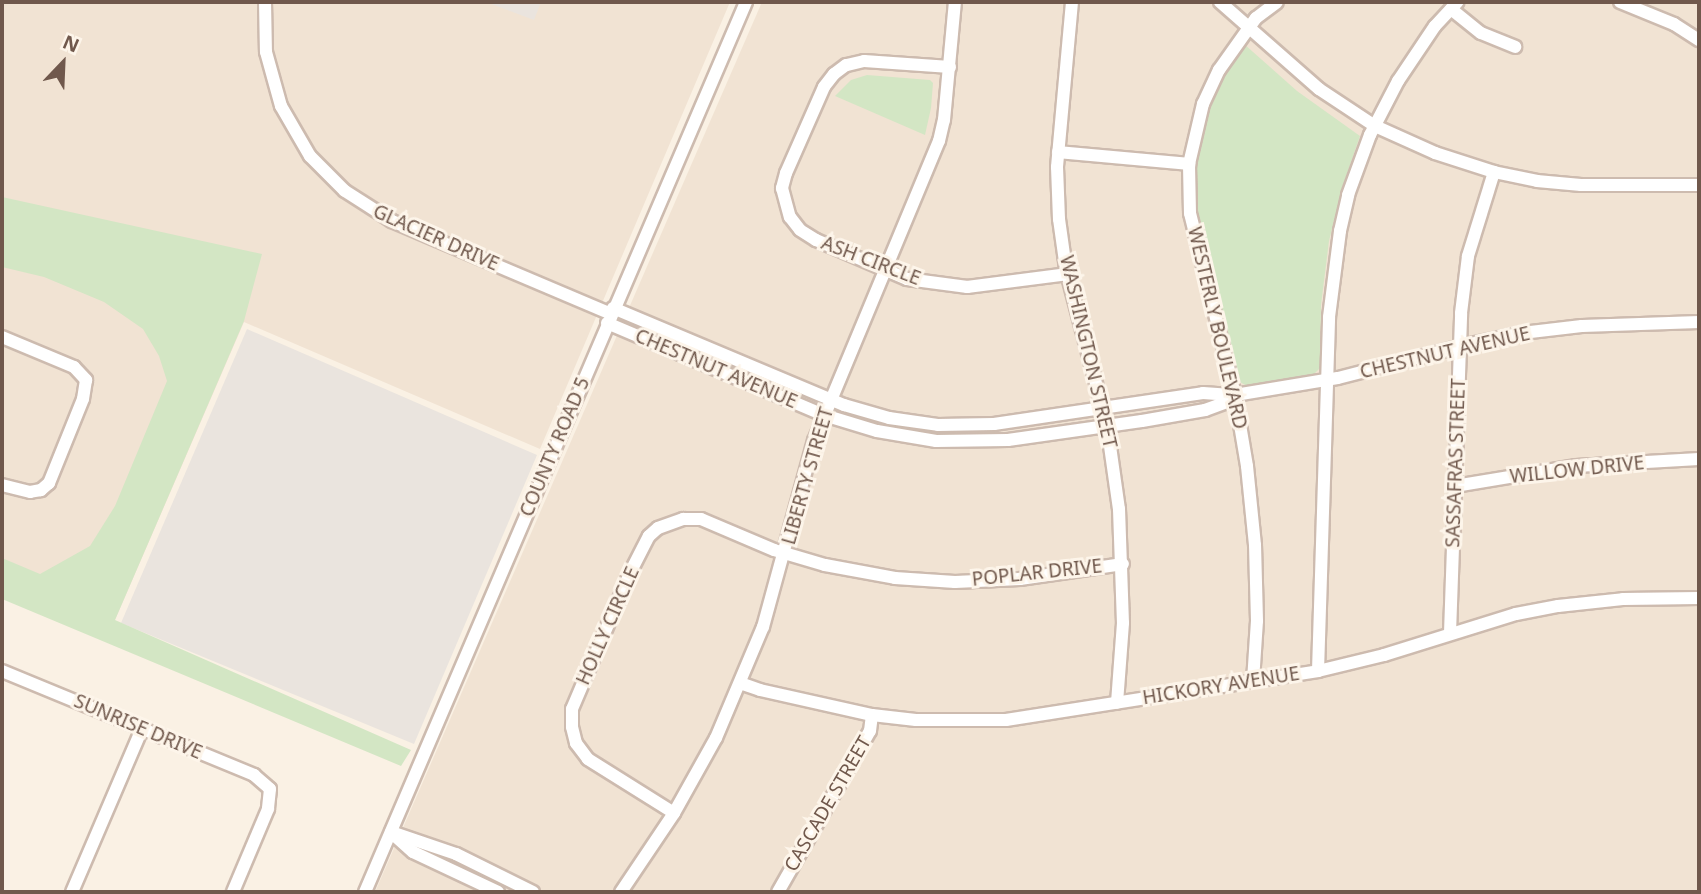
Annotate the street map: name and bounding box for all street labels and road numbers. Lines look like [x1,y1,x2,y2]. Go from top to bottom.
street label: GLACIER DRIVE [370,200,502,276]
street label: WESTERLY BOULEVARD [1183,225,1251,431]
street label: ASH CIRCLE [818,232,924,290]
street label: WASHINGTON STREET [1055,253,1121,451]
street label: CHESTNUT AVENUE [1358,322,1532,384]
street label: CHESTNUT AVENUE [632,325,800,413]
street label: COUNTY ROAD 5 [515,374,595,520]
street label: SASSAFRAS STREET [1442,378,1470,548]
street label: LIBERTY STREET [777,405,839,547]
street label: WILLOW DRIVE [1509,452,1645,488]
street label: POPLAR DRIVE [971,555,1103,591]
street label: HOLLY CIRCLE [572,563,644,689]
street label: HICKORY AVENUE [1141,662,1301,710]
street label: SUNRISE DRIVE [70,690,206,764]
street label: CASCADE STREET [780,732,876,876]

